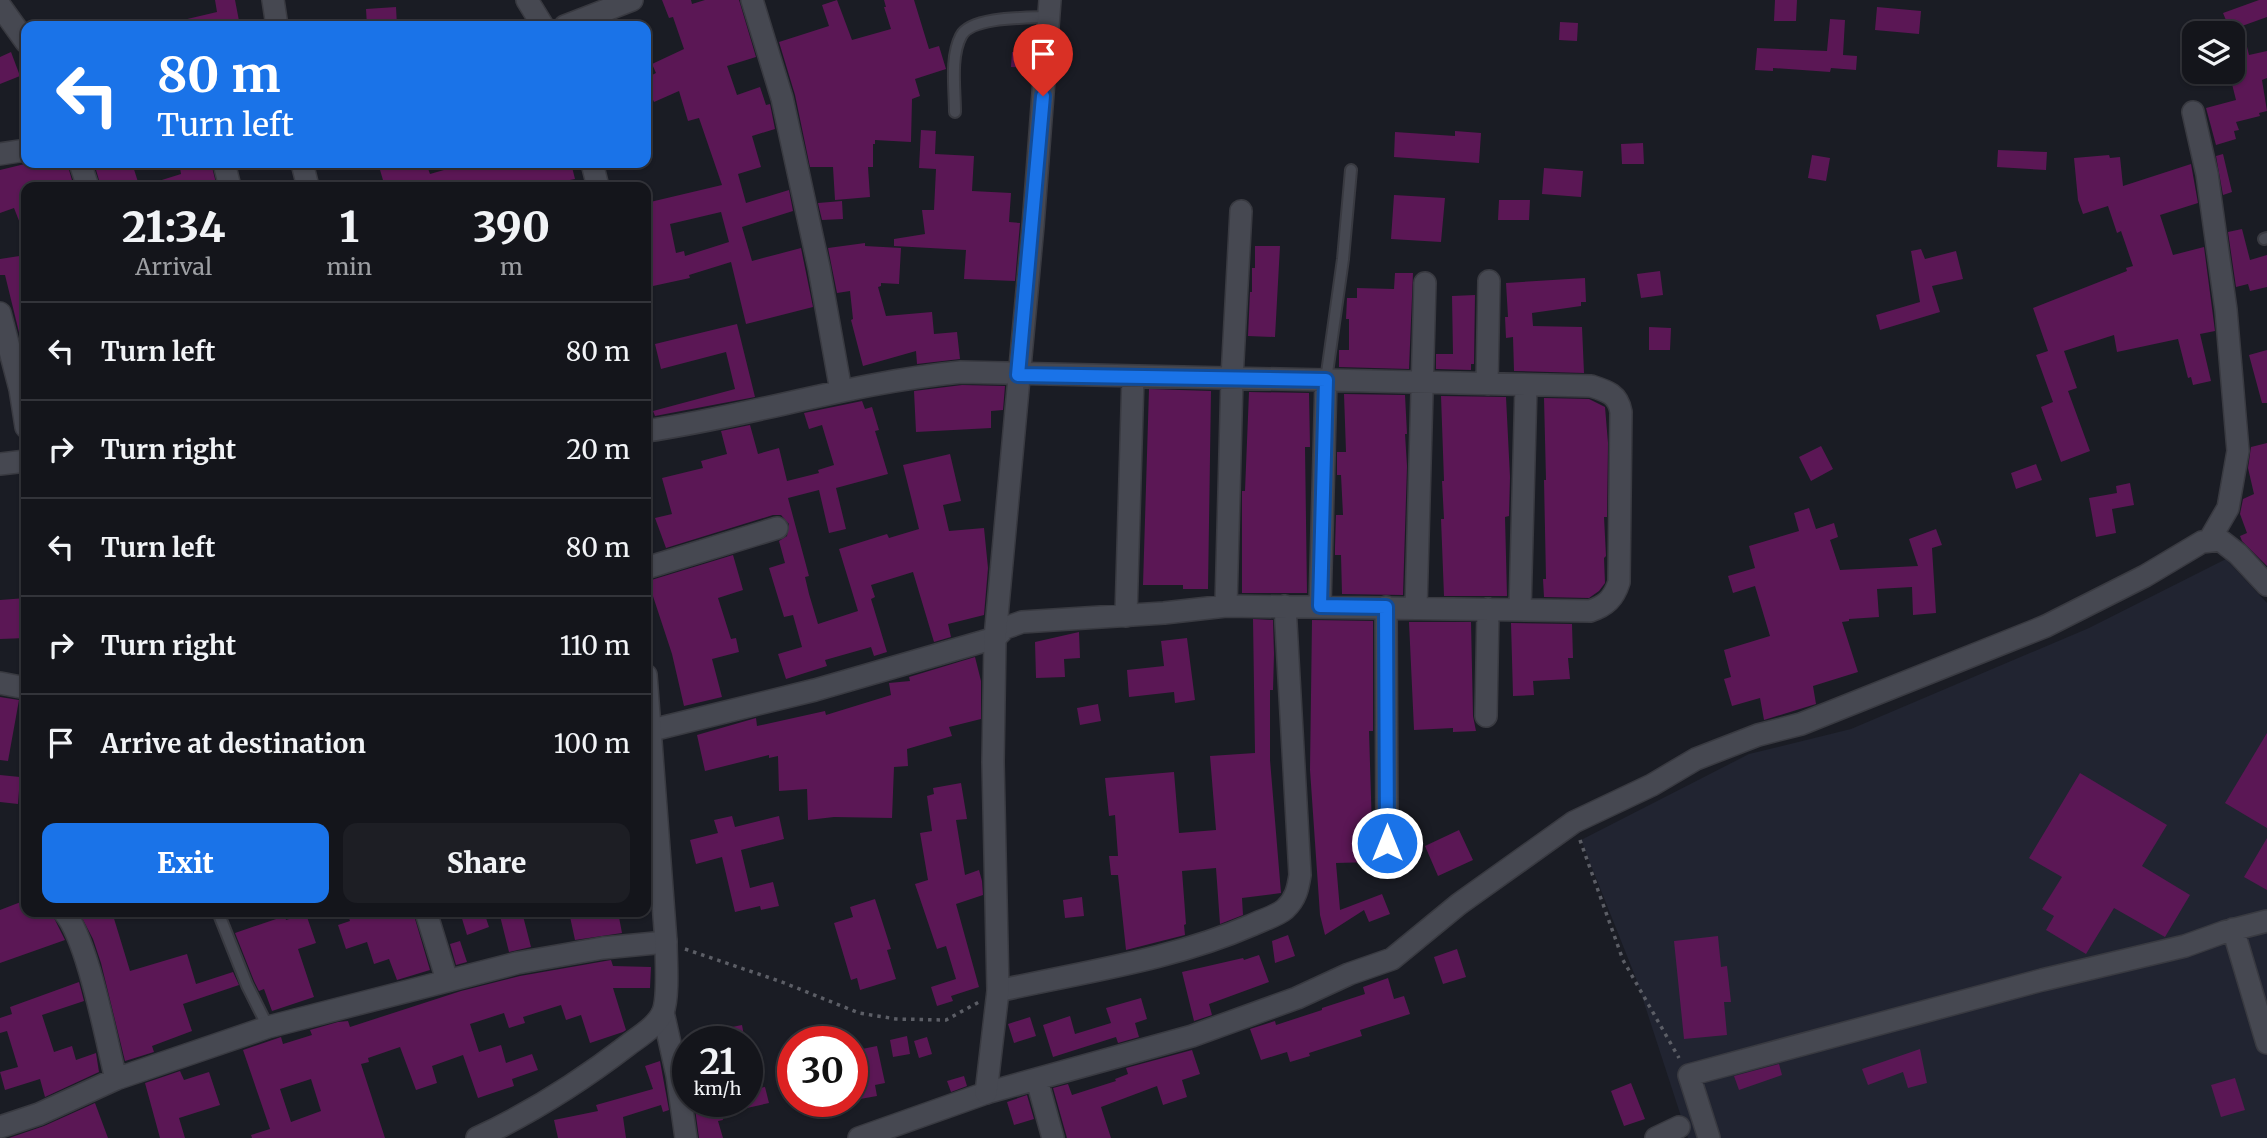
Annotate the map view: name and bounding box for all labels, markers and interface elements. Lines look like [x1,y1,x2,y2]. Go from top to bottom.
map controls [2182,21,2245,84]
button: layers [2182,21,2245,84]
pin [1013,24,1073,96]
icon: arrive [1024,35,1062,73]
text: 80 m [157,44,280,105]
icon: left [42,49,133,140]
text: Turn left [157,105,294,145]
text: 21:34 [122,201,225,253]
text: 1 [339,201,359,253]
text: 390 [473,201,550,253]
text: Arrival [135,252,212,281]
text: min [326,252,372,281]
text: m [500,252,523,281]
icon: left [42,332,80,370]
text: Turn left [101,335,215,368]
text: 80 m [566,335,630,368]
icon: right [42,430,80,468]
text: Turn right [101,433,236,466]
text: 20 m [566,433,630,466]
icon: left [42,528,80,566]
text: Turn left [101,531,215,564]
text: 80 m [566,531,630,564]
icon: right [42,626,80,664]
text: Turn right [101,629,236,662]
text: 110 m [560,629,630,662]
icon: arrive [42,724,80,762]
text: Arrive at destination [101,727,366,760]
text: 100 m [554,727,630,760]
position arrow [1350,806,1424,880]
button: Exit [42,823,329,903]
button: Share [343,823,630,903]
speed limit sign: 30 [777,1026,868,1117]
text: 21 [700,1040,735,1084]
text: km/h [694,1077,741,1100]

